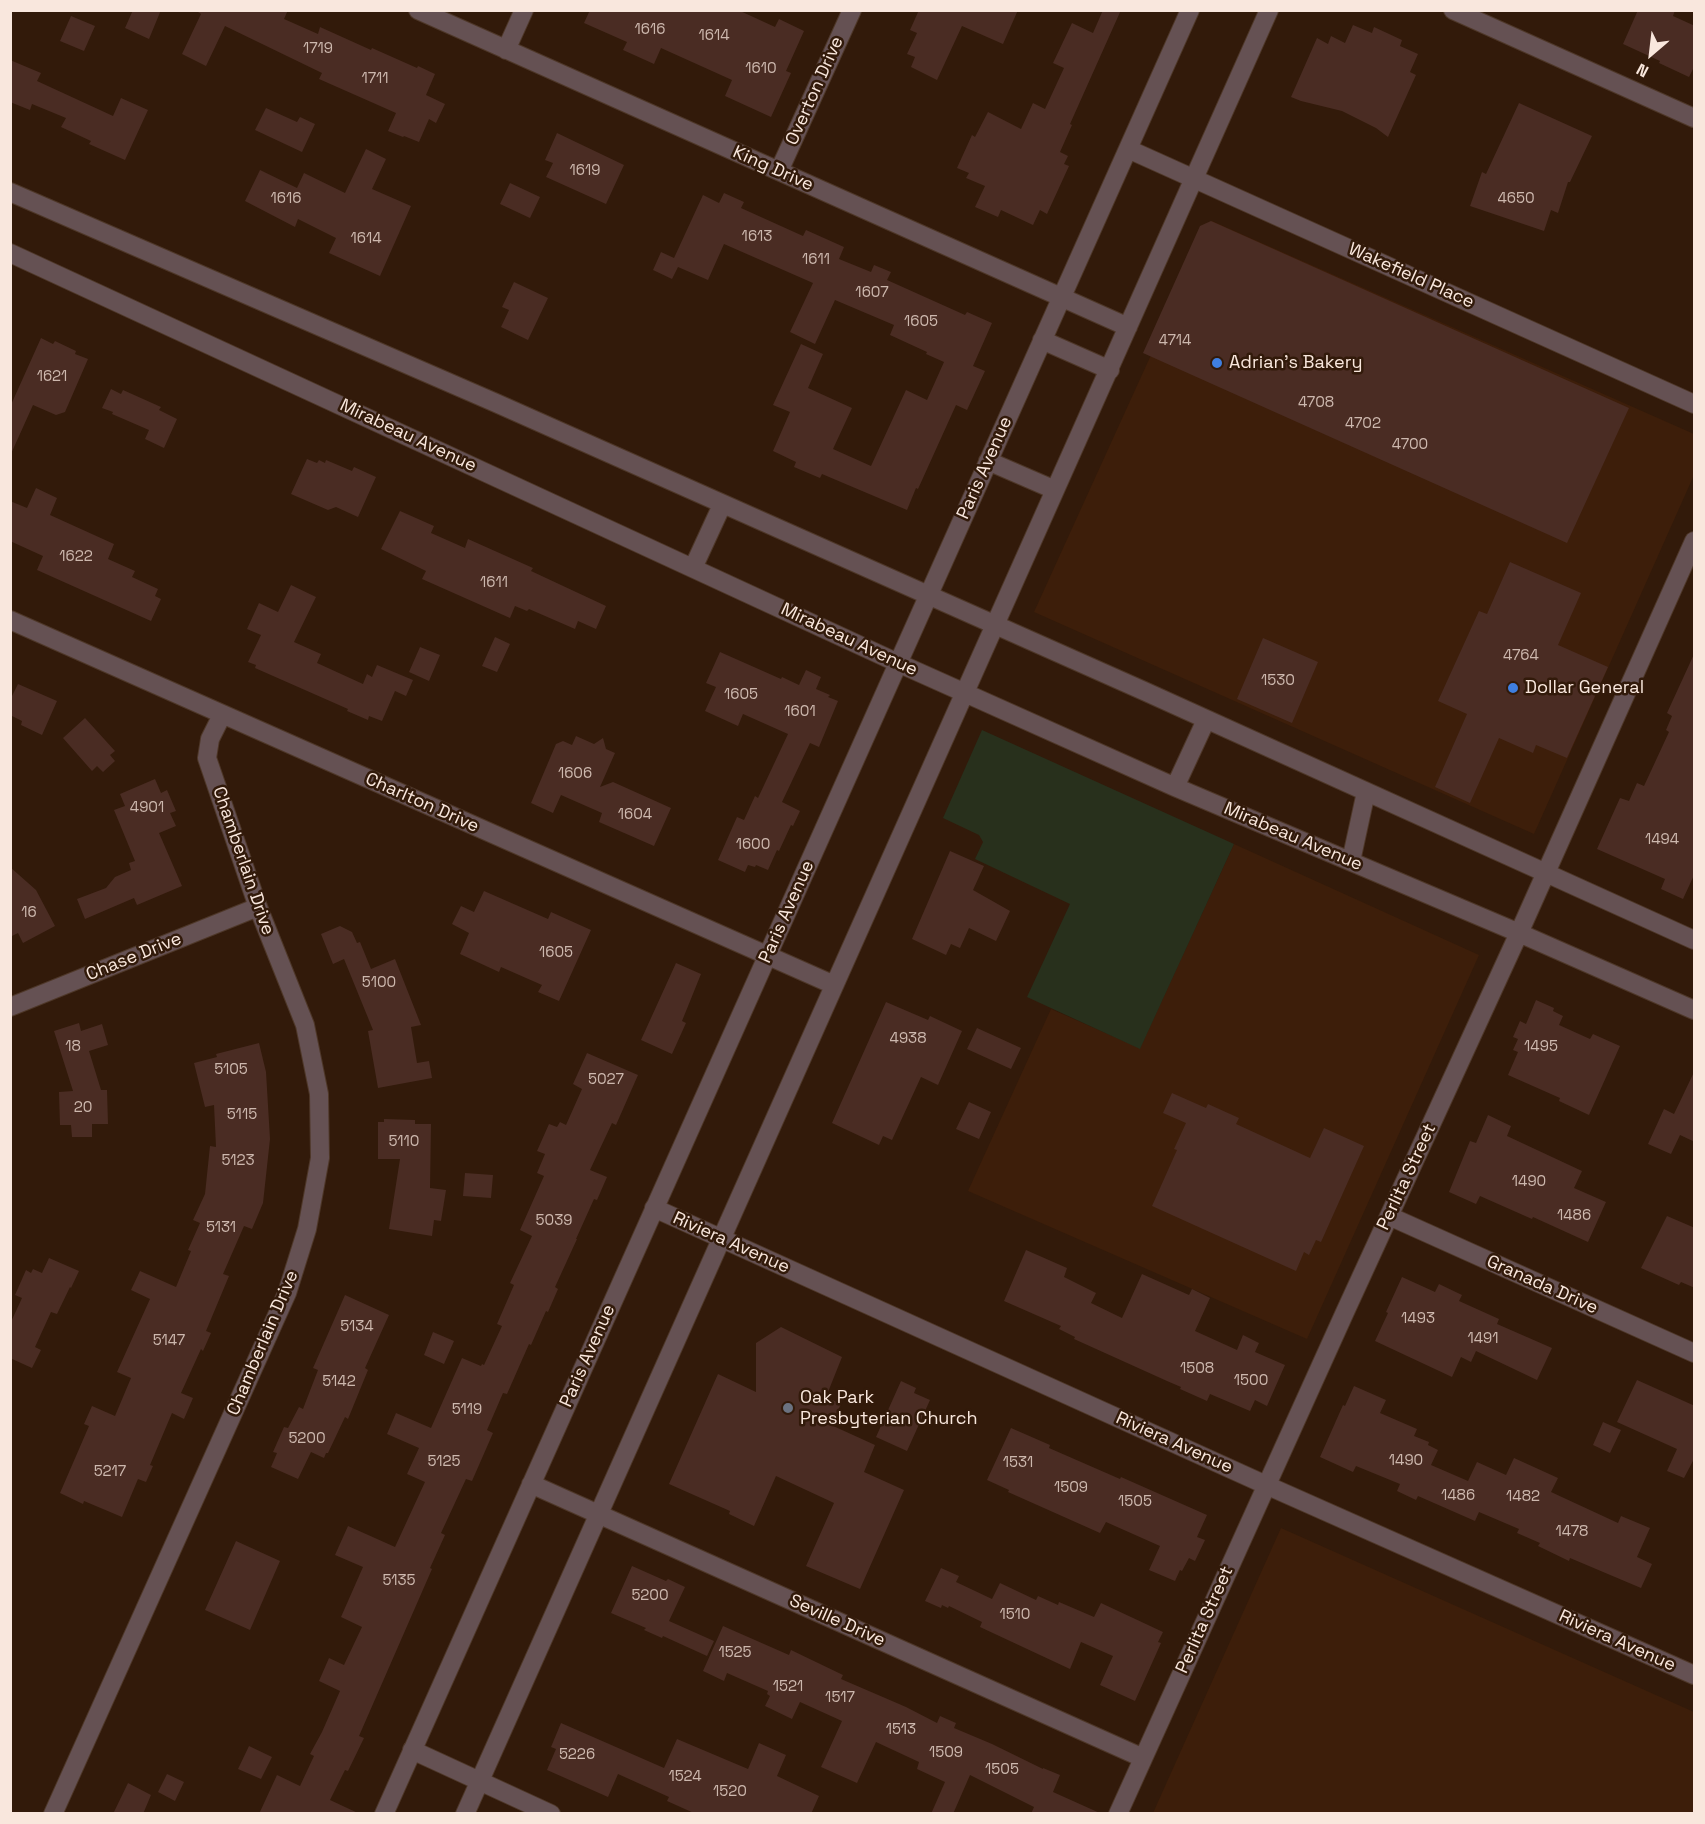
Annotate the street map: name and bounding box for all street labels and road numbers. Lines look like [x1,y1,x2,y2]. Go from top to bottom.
street label: Overton Drive [781,33,849,149]
street label: King Drive [729,142,817,196]
street label: Wakefield Place [1345,239,1477,313]
street label: Mirabeau Avenue [336,395,480,477]
street label: Paris Avenue [953,413,1017,523]
street label: Mirabeau Avenue [777,599,921,681]
street label: Charlton Drive [362,768,482,838]
street label: Chamberlain Drive [207,784,279,938]
street label: Mirabeau Avenue [1220,798,1366,876]
street label: Paris Avenue [755,857,819,967]
street label: Chase Drive [83,928,185,986]
street label: Perlita Street [1373,1120,1441,1234]
street label: Riviera Avenue [669,1208,793,1278]
street label: Granada Drive [1483,1251,1601,1319]
street label: Chamberlain Drive [223,1267,303,1419]
street label: Paris Avenue [556,1301,620,1411]
street label: Riviera Avenue [1112,1408,1236,1478]
street label: Perlita Street [1172,1563,1238,1677]
street label: Seville Drive [786,1590,888,1652]
street label: Riviera Avenue [1555,1606,1679,1676]

